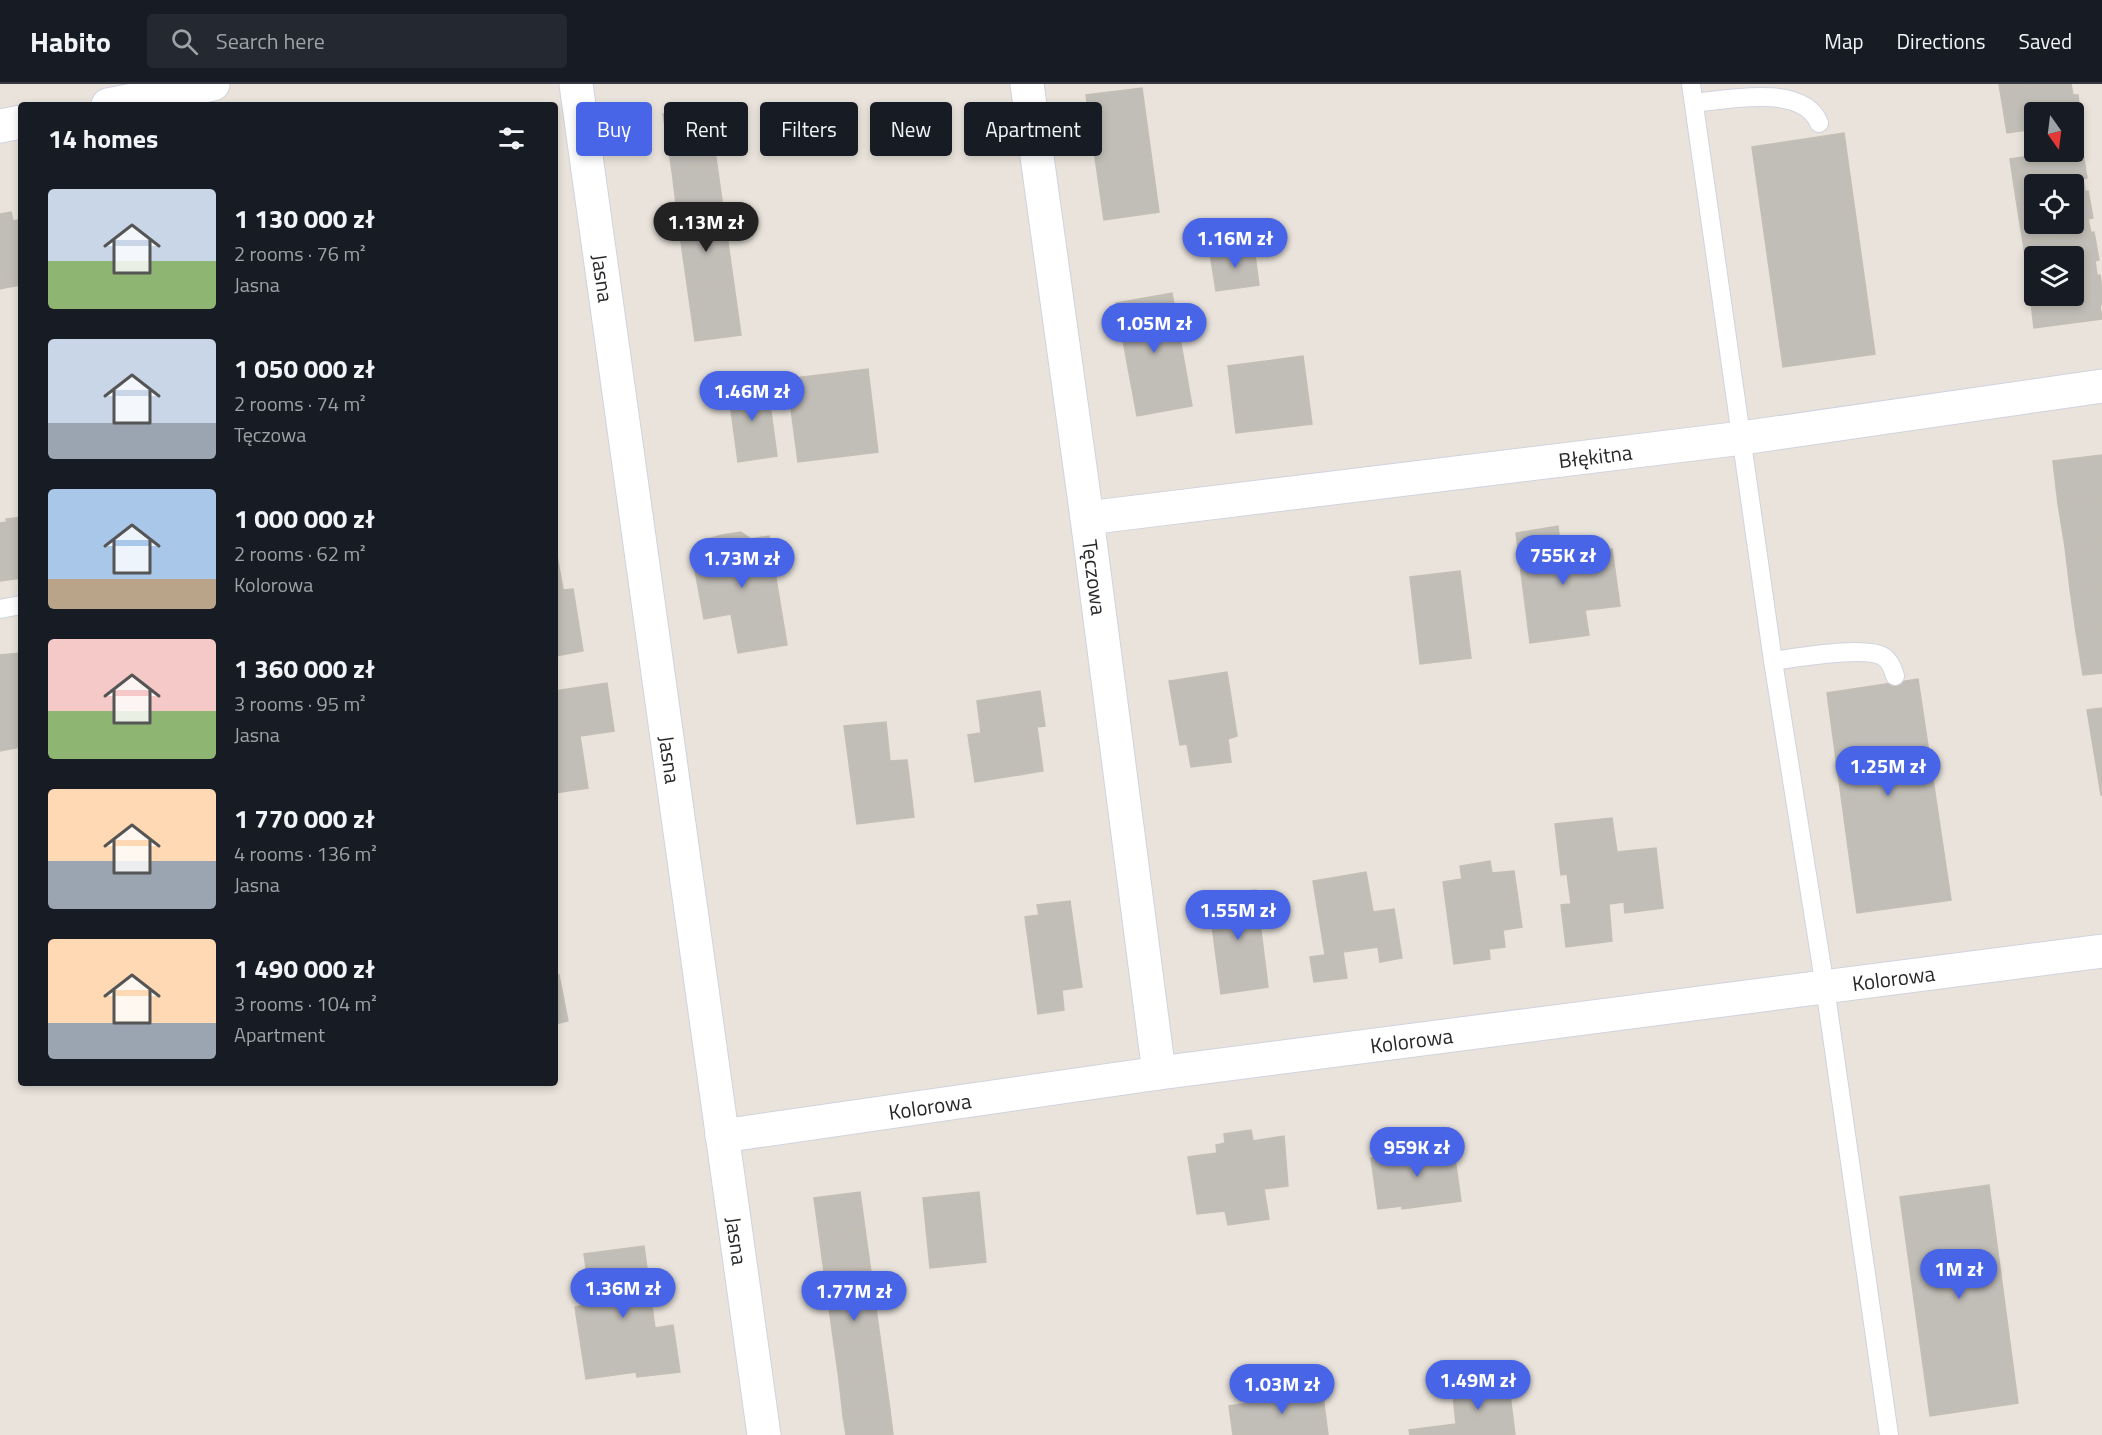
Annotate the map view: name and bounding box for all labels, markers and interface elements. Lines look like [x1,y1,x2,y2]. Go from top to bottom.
search box [147,14,567,68]
text: Habito [30,20,111,63]
text: Search here [216,24,325,58]
icon: search [168,25,201,58]
text: Map [1824,25,1864,57]
text: Directions [1897,25,1986,57]
text: Saved [2019,25,2072,57]
chip: Buy [576,102,652,156]
chip: Rent [664,102,748,156]
chip: Filters [760,102,858,156]
chip: New [870,102,952,156]
chip: Apartment [964,102,1102,156]
north arrow [2024,102,2084,162]
map controls [2024,102,2084,306]
text: 14 homes [48,119,158,158]
icon: filters [495,122,528,155]
button: locate [2024,174,2084,234]
text: 1 130 000 zł [234,199,375,238]
pin: 1.13M zł [644,202,768,253]
text: 1.13M zł [668,206,744,237]
icon: home [96,213,168,285]
pin: 1.16M zł [1173,218,1297,269]
text: 1.16M zł [1197,222,1273,253]
text: 2 rooms · 76 m² [234,238,366,269]
button: layers [2024,246,2084,306]
street label: Jasna [584,252,622,305]
text: Jasna [234,269,280,300]
pin: 1.05M zł [1092,303,1216,354]
text: 1.05M zł [1116,307,1192,338]
text: 1 050 000 zł [234,349,375,388]
icon: home [96,363,168,435]
pin: 1.46M zł [690,371,814,422]
text: 1.46M zł [714,375,790,406]
text: 2 rooms · 74 m² [234,388,366,419]
text: Tęczowa [234,419,306,450]
street label: Błękitna [1557,436,1634,476]
text: 1 000 000 zł [234,499,375,538]
icon: home [96,513,168,585]
pin: 755K zł [1508,535,1618,586]
text: 2 rooms · 62 m² [234,538,366,569]
pin: 1.73M zł [680,538,804,589]
street label: Tęczowa [1074,538,1116,618]
text: 755K zł [1530,539,1596,570]
text: 1.73M zł [704,542,780,573]
text: Kolorowa [234,569,313,600]
text: 1 360 000 zł [234,649,375,688]
icon: home [96,663,168,735]
text: 3 rooms · 95 m² [234,688,366,719]
text: Jasna [234,719,280,750]
street label: Jasna [651,733,689,786]
pin: 1.25M zł [1826,746,1950,797]
text: 1.25M zł [1850,750,1926,781]
text: 1 770 000 zł [234,799,375,838]
icon: home [96,813,168,885]
text: 4 rooms · 136 m² [234,838,377,869]
text: Jasna [234,869,280,900]
pin: 1.55M zł [1176,890,1300,941]
text: 1.55M zł [1200,894,1276,925]
text: 1 490 000 zł [234,949,375,988]
street label: Kolorowa [1850,957,1937,999]
icon: home [96,963,168,1035]
text: 3 rooms · 104 m² [234,988,377,1019]
text: Apartment [234,1019,325,1050]
street label: Kolorowa [1368,1019,1455,1062]
street label: Kolorowa [886,1084,974,1128]
pin: 959K zł [1362,1127,1472,1178]
text: 959K zł [1384,1131,1450,1162]
street label: Jasna [718,1215,756,1267]
pin: 1M zł [1917,1249,2001,1300]
text: 1M zł [1934,1253,1984,1284]
pin: 1.36M zł [561,1268,685,1319]
pin: 1.77M zł [792,1271,916,1322]
text: 1.36M zł [585,1272,661,1303]
text: 1.77M zł [816,1275,892,1306]
pin: 1.49M zł [1416,1360,1540,1411]
pin: 1.03M zł [1220,1364,1344,1415]
text: 1.49M zł [1440,1364,1516,1395]
text: 1.03M zł [1244,1368,1320,1399]

